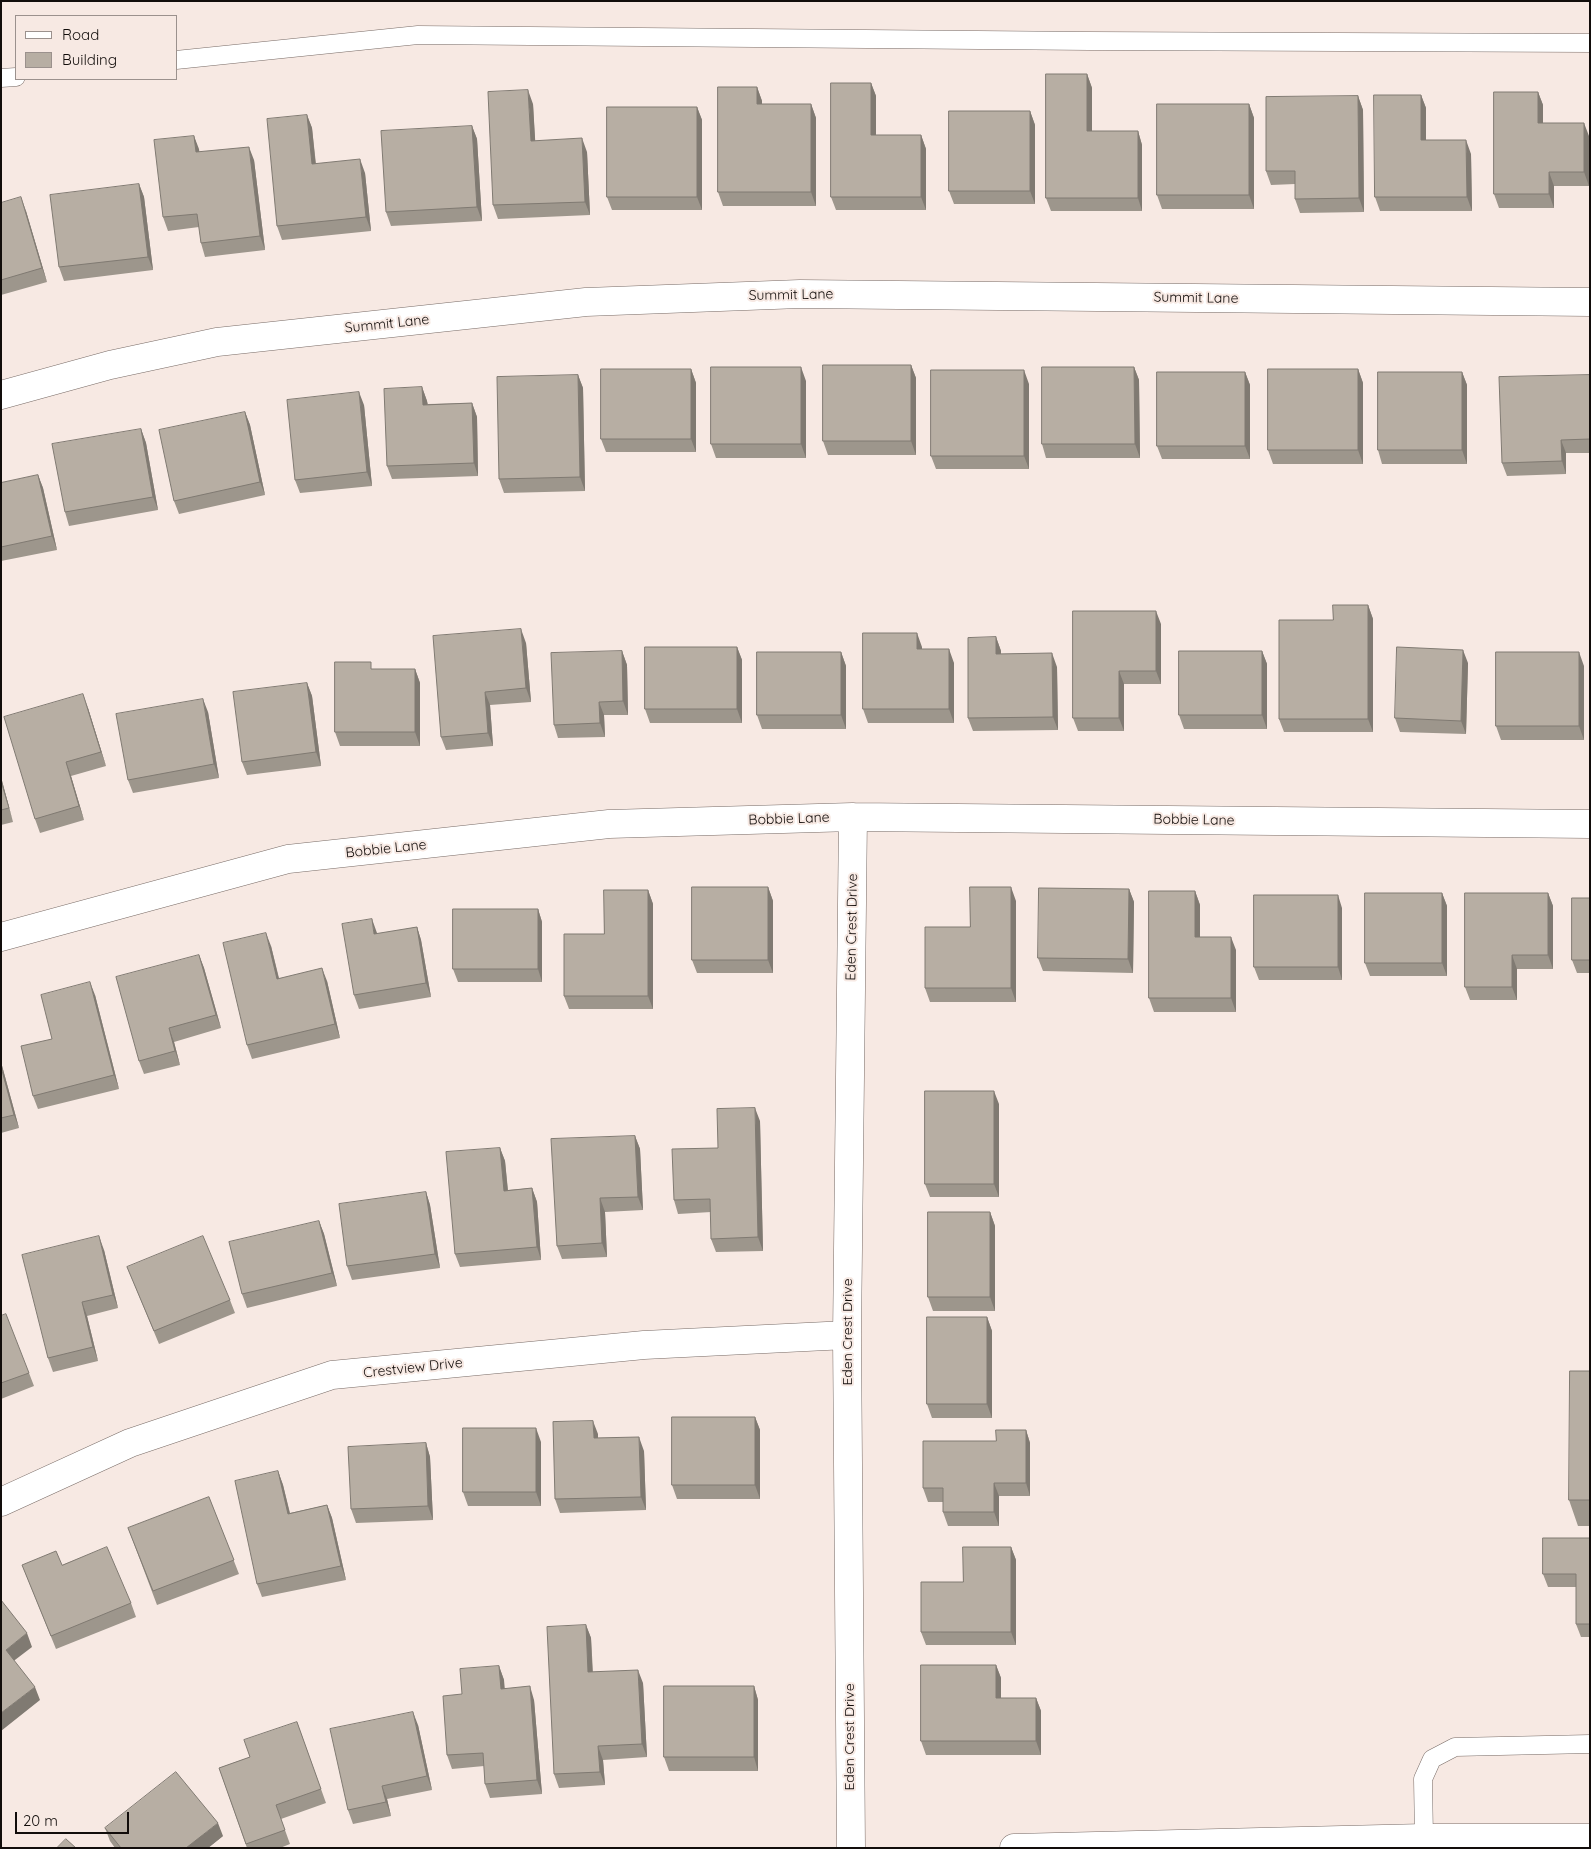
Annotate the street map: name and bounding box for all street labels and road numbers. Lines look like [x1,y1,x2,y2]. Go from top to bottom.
street label: Summit Lane [748,286,834,304]
street label: Summit Lane [1153,289,1239,307]
street label: Summit Lane [344,311,430,337]
street label: Bobbie Lane [748,809,830,829]
street label: Bobbie Lane [1153,811,1235,829]
street label: Bobbie Lane [345,836,427,862]
street label: Eden Crest Drive [843,873,861,981]
street label: Eden Crest Drive [840,1278,856,1386]
street label: Crestview Drive [362,1354,464,1382]
street label: Eden Crest Drive [842,1683,858,1791]

